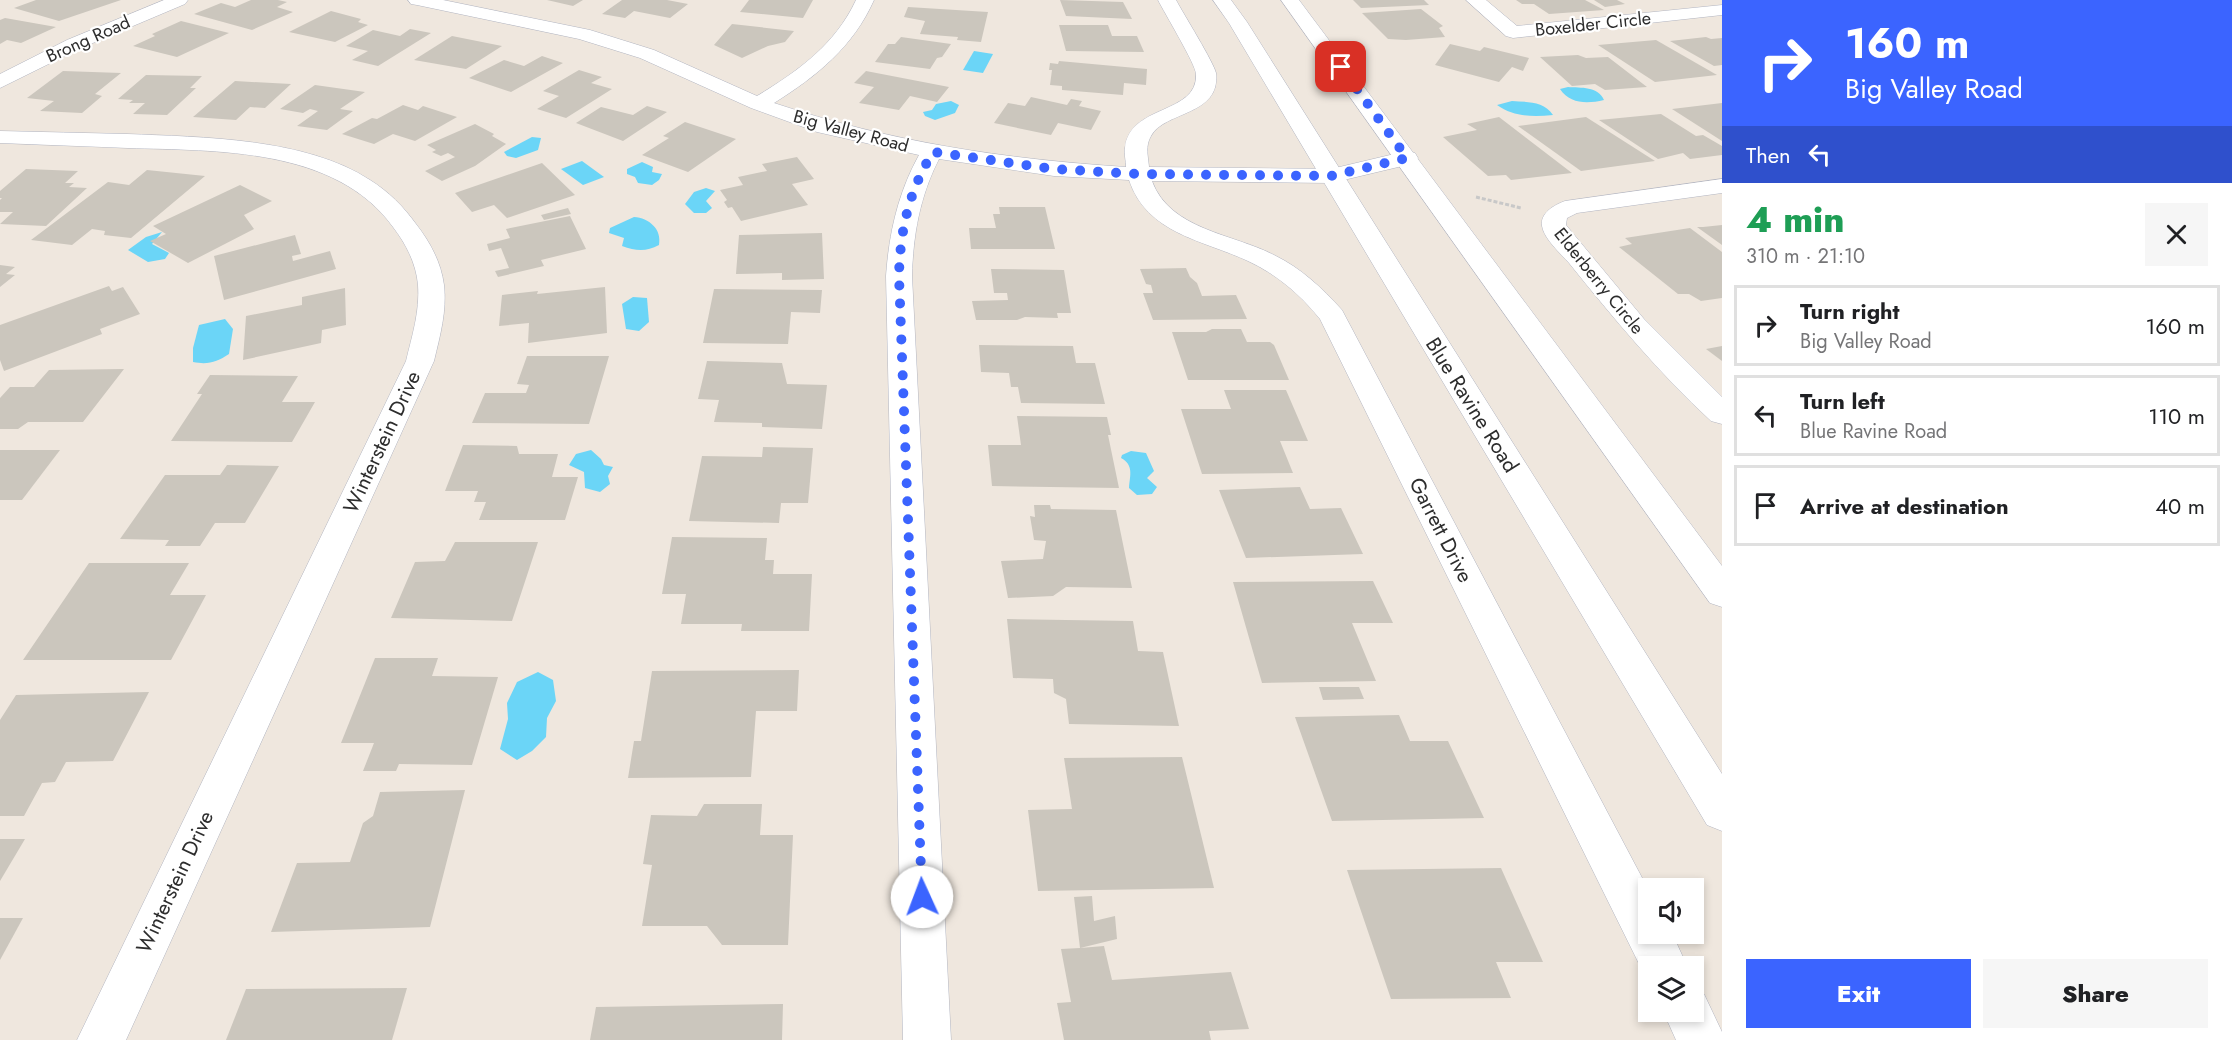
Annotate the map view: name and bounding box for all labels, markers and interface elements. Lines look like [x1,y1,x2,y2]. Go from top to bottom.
street label: Boxelder Circle [1534,5,1652,43]
street label: Brong Road [42,9,134,69]
text: 160 m [1845,13,1969,74]
icon: right [1746,24,1824,102]
pin [1315,41,1366,92]
icon: arrive [1324,50,1357,83]
text: Big Valley Road [1845,69,2023,108]
street label: Big Valley Road [790,103,912,159]
icon: left [1803,138,1836,171]
text: Then [1746,139,1791,171]
text: 4 min [1746,193,1844,245]
button: close [2145,203,2208,266]
street label: Elderberry Circle [1548,222,1650,340]
text: 310 m · 21:10 [1746,242,1865,271]
text: Turn right [1800,295,1900,327]
icon: right [1749,309,1782,342]
text: 160 m [2145,310,2205,342]
text: Big Valley Road [1800,327,1932,356]
street label: Blue Ravine Road [1418,331,1526,479]
street label: Winterstein Drive [336,366,428,518]
text: Turn left [1800,385,1885,417]
icon: left [1749,399,1782,432]
text: 110 m [2148,400,2205,432]
text: Blue Ravine Road [1800,417,1947,446]
street label: Garrett Drive [1402,472,1480,588]
icon: arrive [1749,489,1782,522]
text: Arrive at destination [1800,490,2009,522]
text: 40 m [2155,490,2205,522]
street label: Winterstein Drive [129,806,221,958]
position arrow [890,865,954,929]
map controls [1638,878,1704,1022]
button: sound [1638,878,1704,944]
button: layers [1638,956,1704,1022]
button: Exit [1746,959,1971,1028]
button: Share [1983,959,2208,1028]

